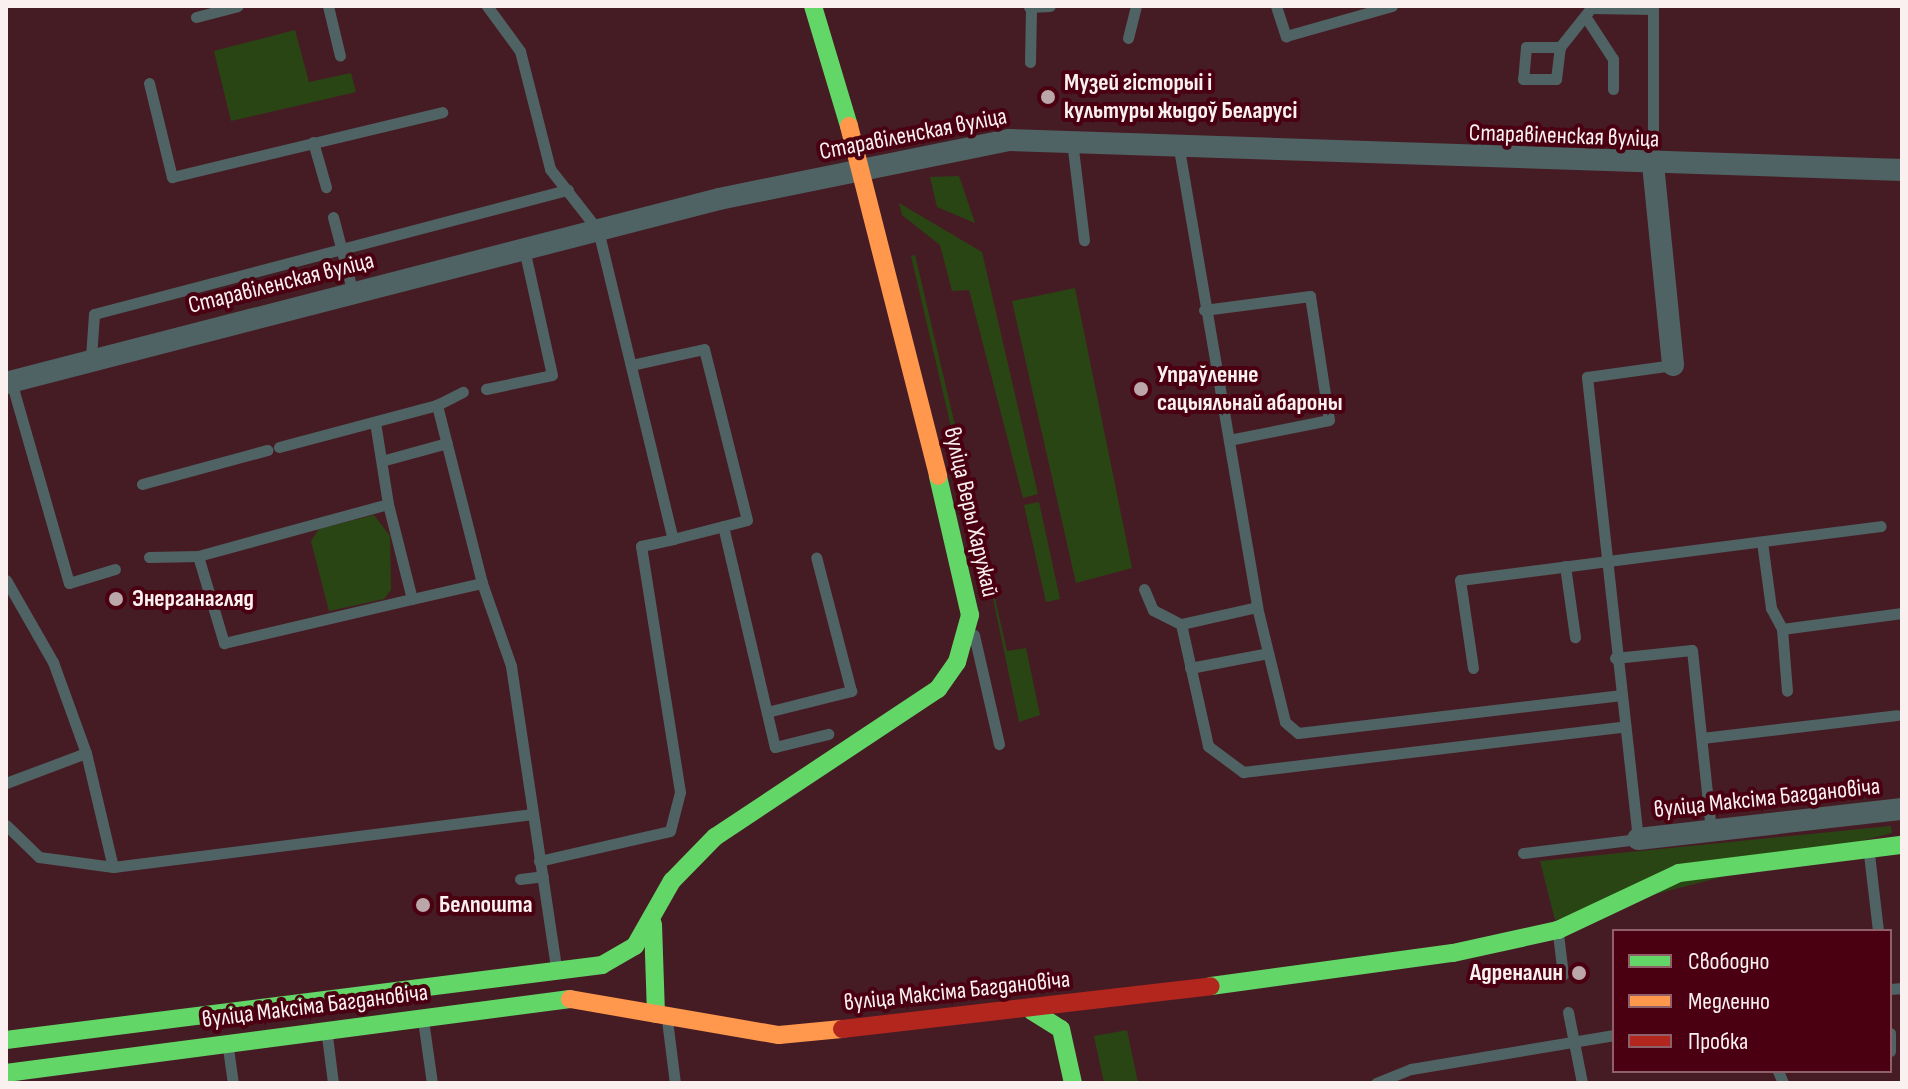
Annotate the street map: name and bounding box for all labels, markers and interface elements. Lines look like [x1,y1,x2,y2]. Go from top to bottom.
place label: Музей гісторыі і культуры жыдоў Беларусі [1064,69,1297,125]
marker: Музей гісторыі і культуры жыдоў Беларусі [1039,88,1057,106]
street label: Старавіленская вуліца [817,102,1009,166]
street label: Старавіленская вуліца [1468,118,1660,154]
street label: Старавіленская вуліца [185,246,377,320]
place label: Упраўленне сацыяльнай абароны [1157,361,1343,417]
marker: Упраўленне сацыяльнай абароны [1132,380,1150,398]
street label: вуліца Веры Харужай [937,424,1005,600]
place label: Энерганагляд [132,585,254,613]
marker: Энерганагляд [107,590,125,608]
street label: вуліца Максіма Багдановіча [1652,772,1882,824]
place label: Белпошта [439,891,533,919]
marker: Белпошта [414,896,432,914]
legend [1612,929,1892,1073]
text: Свободно [1688,947,1769,976]
place label: Адреналин [1470,959,1563,987]
marker: Адреналин [1570,964,1588,982]
street label: вуліца Максіма Багдановіча [842,965,1072,1017]
street label: вуліца Максіма Багдановіча [200,978,430,1034]
text: Медленно [1688,987,1770,1016]
text: Пробка [1688,1027,1748,1056]

